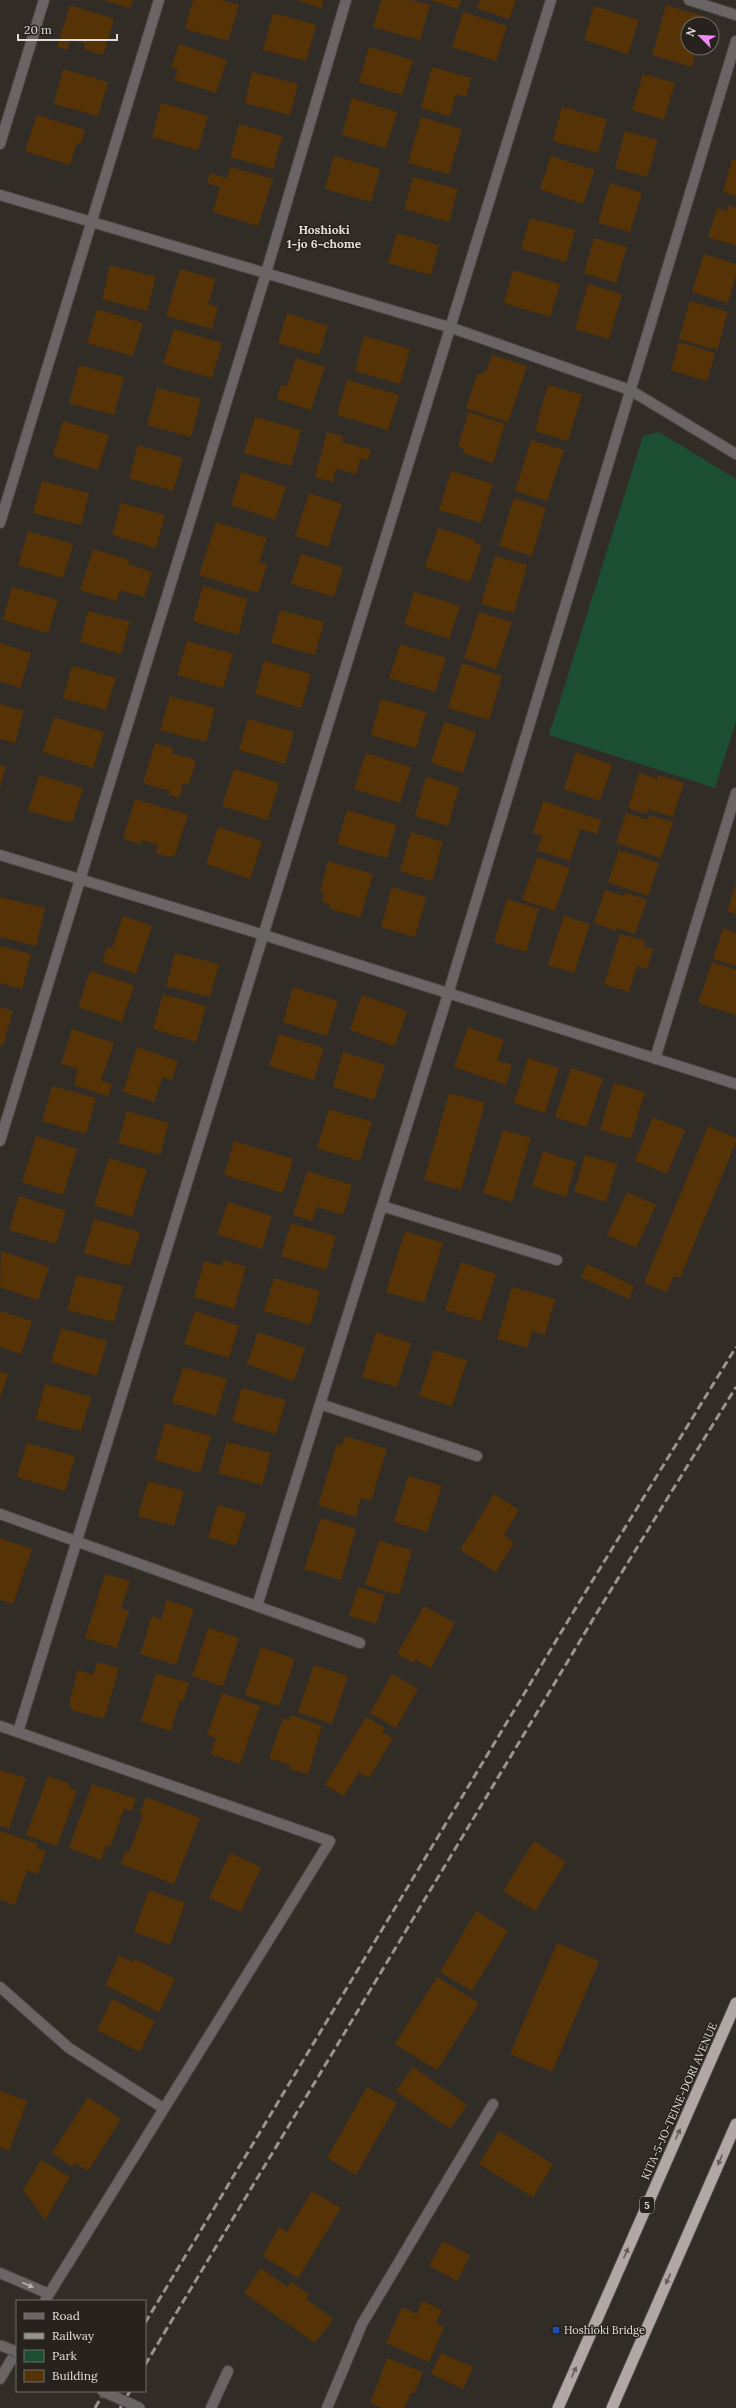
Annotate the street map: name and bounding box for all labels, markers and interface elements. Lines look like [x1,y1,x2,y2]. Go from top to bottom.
scale bar [18,16,117,42]
north arrow [680,16,720,56]
text: 20 m [24,22,52,37]
text: N [683,25,699,39]
district label: Hoshioki 1-jo 6-chome [287,222,362,251]
street label: KITA-5-JO-TEINE-DORI AVENUE [638,2020,720,2182]
one-way arrow [676,2128,682,2140]
one-way arrow [717,2154,724,2166]
road number: 5 [640,2197,654,2213]
one-way arrow [623,2248,629,2259]
one-way arrow [665,2273,671,2285]
one-way arrow [22,2282,34,2288]
legend [16,2300,146,2392]
text: Road [52,2308,80,2323]
place label: Hoshioki Bridge [564,2323,645,2337]
marker: Hoshioki Bridge [551,2325,561,2335]
text: Railway [52,2328,95,2343]
text: Park [52,2348,78,2363]
one-way arrow [571,2367,577,2378]
text: Building [52,2368,98,2383]

